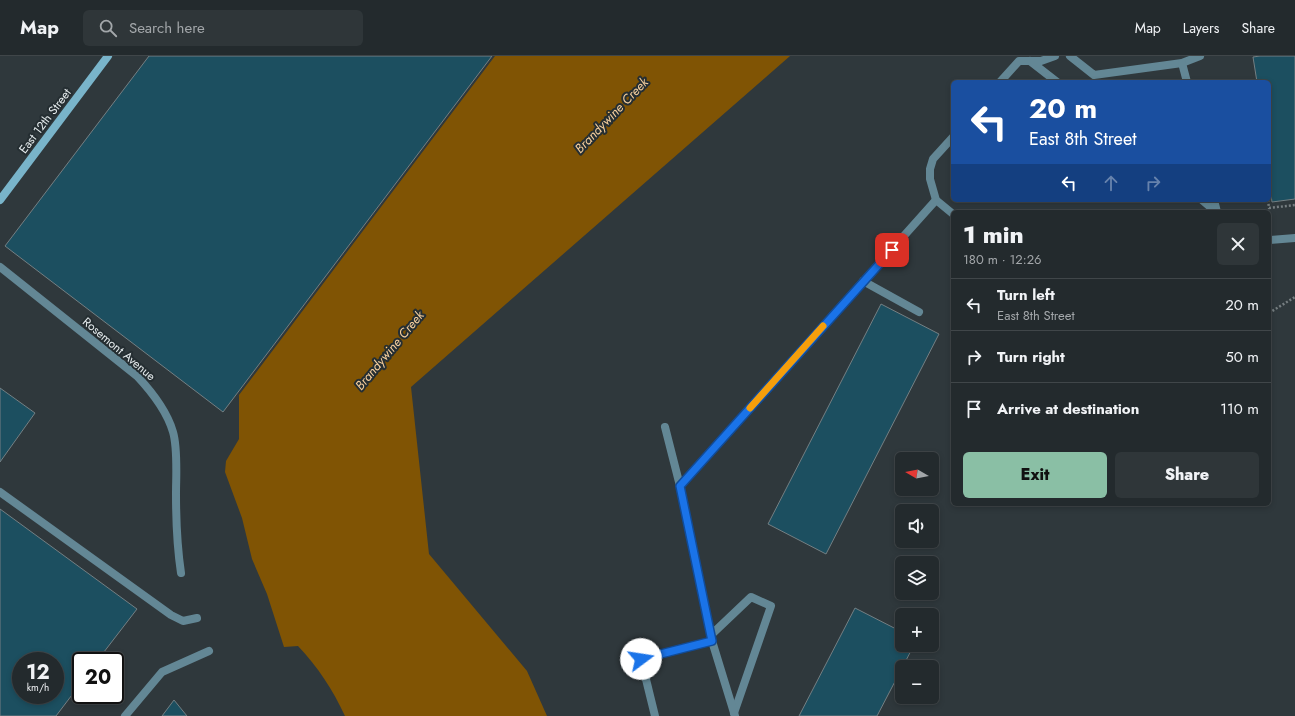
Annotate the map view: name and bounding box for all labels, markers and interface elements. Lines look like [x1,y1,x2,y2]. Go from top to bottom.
search box [83,10,363,46]
text: Map [20,14,59,41]
icon: search [97,17,119,39]
text: Search here [129,17,205,39]
text: Map [1135,18,1161,38]
text: Layers [1183,18,1219,38]
text: Share [1241,18,1275,38]
water label: Brandywine Creek [570,73,653,157]
street label: East 12th Street [15,85,76,157]
text: 20 m [1029,88,1097,129]
icon: left [963,96,1015,148]
text: East 8th Street [1029,126,1136,152]
icon: left [1058,172,1080,194]
icon: ahead [1100,172,1122,194]
icon: right [1142,172,1164,194]
text: 1 min [963,217,1024,252]
button: close [1217,223,1259,265]
pin [875,233,909,267]
icon: arrive [881,239,903,261]
text: 180 m · 12:26 [963,250,1042,269]
text: Turn left [997,284,1055,306]
icon: left [963,294,985,316]
text: 20 m [1225,294,1259,316]
water label: Brandywine Creek [350,306,429,394]
text: East 8th Street [997,306,1075,325]
street label: Rosemont Avenue [79,313,159,385]
icon: right [963,346,985,368]
text: Turn right [997,346,1065,368]
text: 50 m [1225,346,1259,368]
icon: arrive [963,398,985,420]
text: Arrive at destination [997,398,1139,420]
text: 110 m [1220,398,1259,420]
north arrow [895,452,939,496]
map controls [895,452,939,704]
button: Exit [963,452,1107,498]
button: Share [1115,452,1259,498]
button: sound [895,504,939,548]
button: layers [895,556,939,600]
button: + [895,608,939,652]
position arrow [620,638,662,680]
speed limit sign: 20 [72,652,124,704]
text: 12 [26,658,50,687]
button: − [895,660,939,704]
text: km/h [27,680,49,695]

